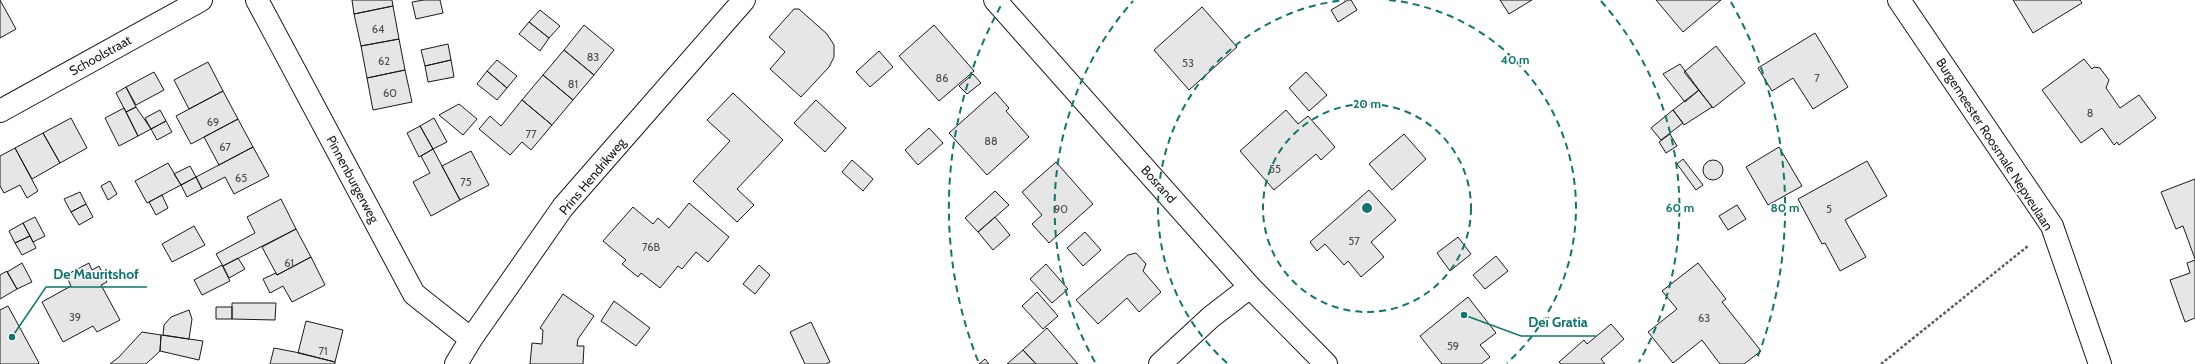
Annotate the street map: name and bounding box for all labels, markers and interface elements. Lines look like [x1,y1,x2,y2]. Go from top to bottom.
house number: 64 [372,22,385,36]
street label: Schoolstraat [66,31,134,79]
house number: 83 [587,50,599,64]
text: 40 m [1500,52,1530,67]
house number: 62 [378,54,390,68]
street label: Burgemeester Roosmale Nepveulaan [1933,55,2057,233]
house number: 53 [1182,56,1194,70]
house number: 86 [936,71,948,85]
house number: 7 [1814,71,1820,85]
house number: 81 [568,77,578,91]
house number: 60 [383,86,397,100]
text: 20 m [1353,96,1381,111]
house number: 8 [2087,106,2093,120]
house number: 69 [207,115,219,129]
house number: 77 [525,127,537,141]
street label: Pinnenburgerweg [323,133,383,226]
street label: Prins Hendrikweg [555,134,629,218]
house number: 88 [984,134,998,148]
house number: 67 [219,140,231,154]
street label: Bosrand [1138,162,1180,206]
house number: 55 [1269,162,1281,176]
house number: 65 [235,171,247,185]
house number: 75 [460,175,472,189]
text: 60 m [1666,200,1694,215]
text: 80 m [1771,200,1799,215]
centre of rings [1360,201,1374,215]
house number: 90 [1054,202,1068,216]
house number: 5 [1826,202,1832,216]
house number: 57 [1348,234,1360,248]
house number: 76B [642,240,660,254]
house number: 61 [284,256,294,270]
callout: De Mauritshof [46,261,147,287]
text: De Mauritshof [53,265,139,283]
house number: 39 [69,310,81,324]
callout: Deï Gratia [1521,310,1596,336]
house number: 63 [1698,311,1710,325]
text: Deï Gratia [1528,313,1588,331]
house number: 59 [1447,339,1459,353]
house number: 71 [318,344,328,358]

